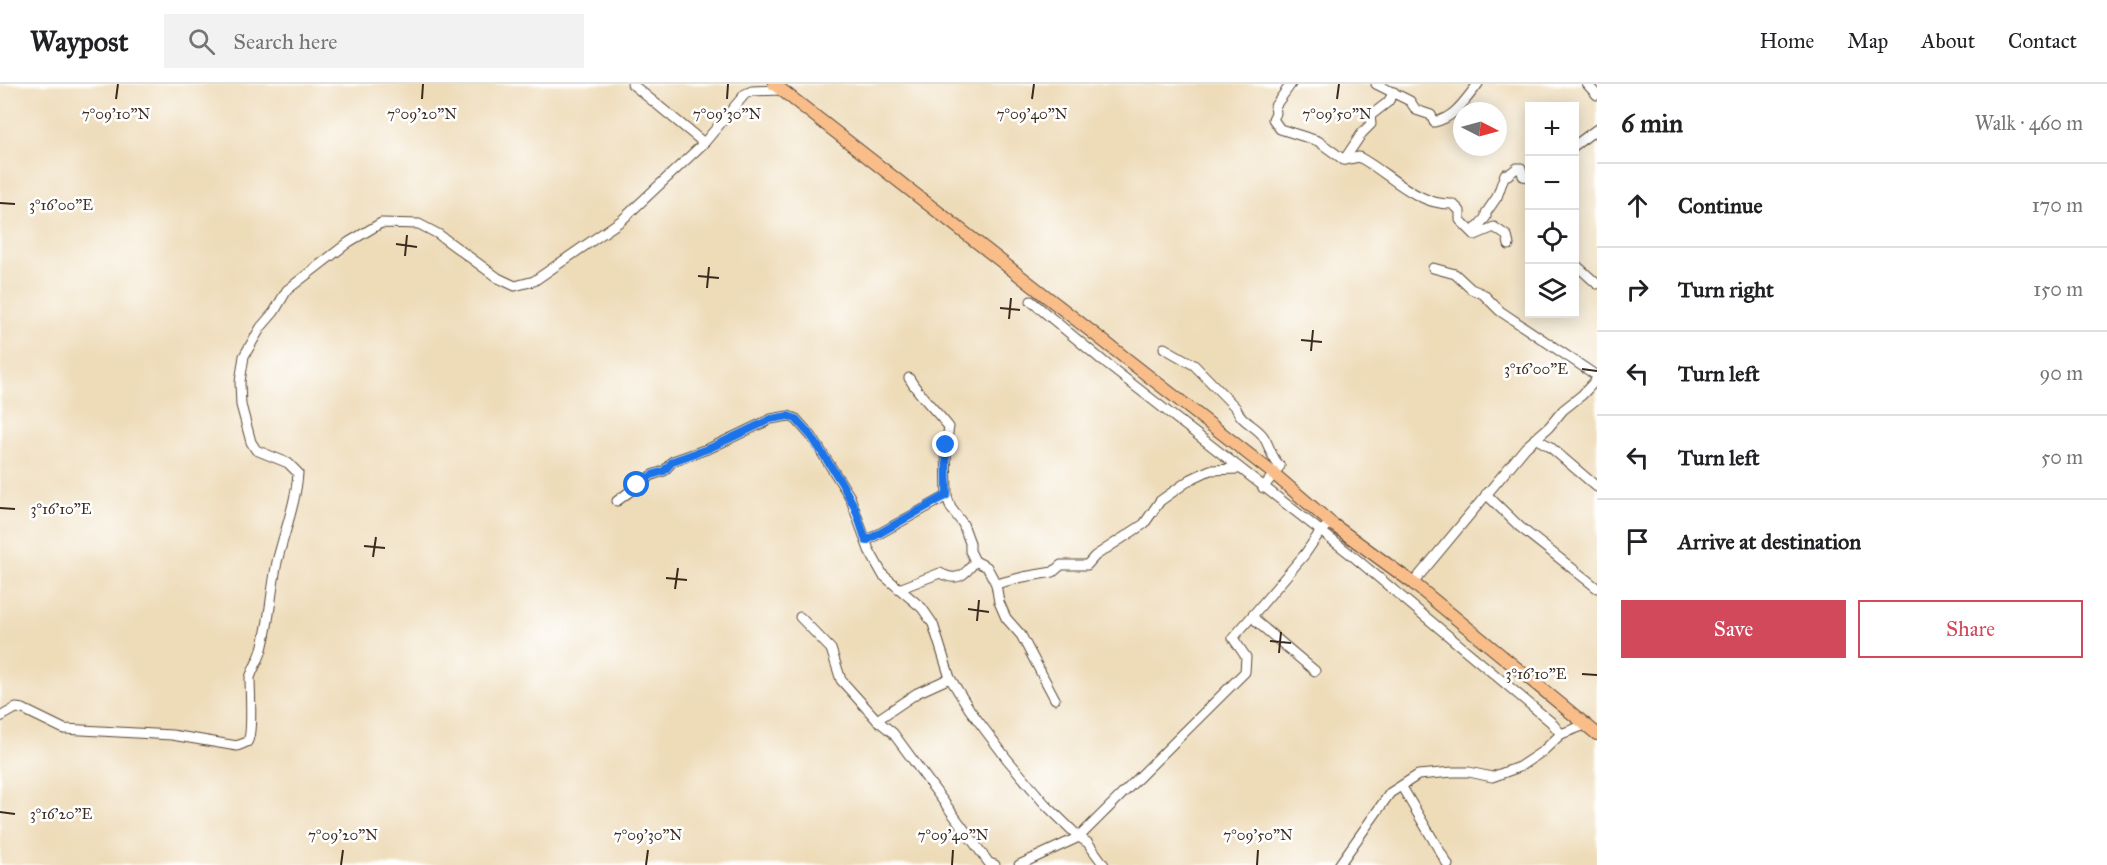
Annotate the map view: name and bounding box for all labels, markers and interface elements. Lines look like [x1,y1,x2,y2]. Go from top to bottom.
search box [164,14,584,68]
text: Waypost [30,24,128,59]
icon: search [185,25,218,58]
text: Search here [233,28,337,55]
text: Home [1759,28,1814,54]
text: Map [1847,28,1888,54]
text: About [1921,28,1975,54]
text: Contact [2008,28,2077,54]
north arrow [1453,102,1507,156]
map controls [1525,102,1579,318]
button: + [1525,102,1579,156]
text: 7°09'10"N [82,105,150,123]
text: 7°09'20"N [387,105,457,123]
text: 7°09'30"N [693,105,761,123]
text: 7°09'40"N [997,105,1068,123]
text: 7°09'50"N [1302,105,1372,123]
text: 6 min [1621,107,1683,139]
text: Walk · 460 m [1975,111,2083,135]
button: − [1525,156,1579,210]
icon: ahead [1621,189,1654,222]
text: Continue [1678,192,1763,219]
text: 170 m [2032,193,2083,217]
text: 3°16'00"E [29,196,93,214]
button: locate [1525,210,1579,264]
button: layers [1525,264,1579,318]
icon: right [1621,273,1654,306]
text: Turn right [1678,276,1774,303]
text: 150 m [2033,277,2083,301]
icon: left [1621,357,1654,390]
text: 3°16'00"E [1504,360,1568,378]
text: Turn left [1678,360,1760,387]
text: 90 m [2040,361,2083,385]
route end [932,431,958,457]
icon: left [1621,441,1654,474]
text: Turn left [1678,444,1760,471]
text: 50 m [2041,445,2083,469]
route start [623,471,649,497]
text: 3°16'10"E [30,500,92,518]
icon: arrive [1621,525,1654,558]
text: Arrive at destination [1678,528,1861,555]
button: Save [1621,600,1846,658]
button: Share [1858,600,2083,658]
text: 3°16'10"E [1505,665,1567,683]
text: 3°16'20"E [30,805,93,823]
text: 7°09'20"N [308,826,378,844]
text: 7°09'30"N [614,826,682,844]
text: 7°09'40"N [918,826,989,844]
text: 7°09'50"N [1223,826,1293,844]

